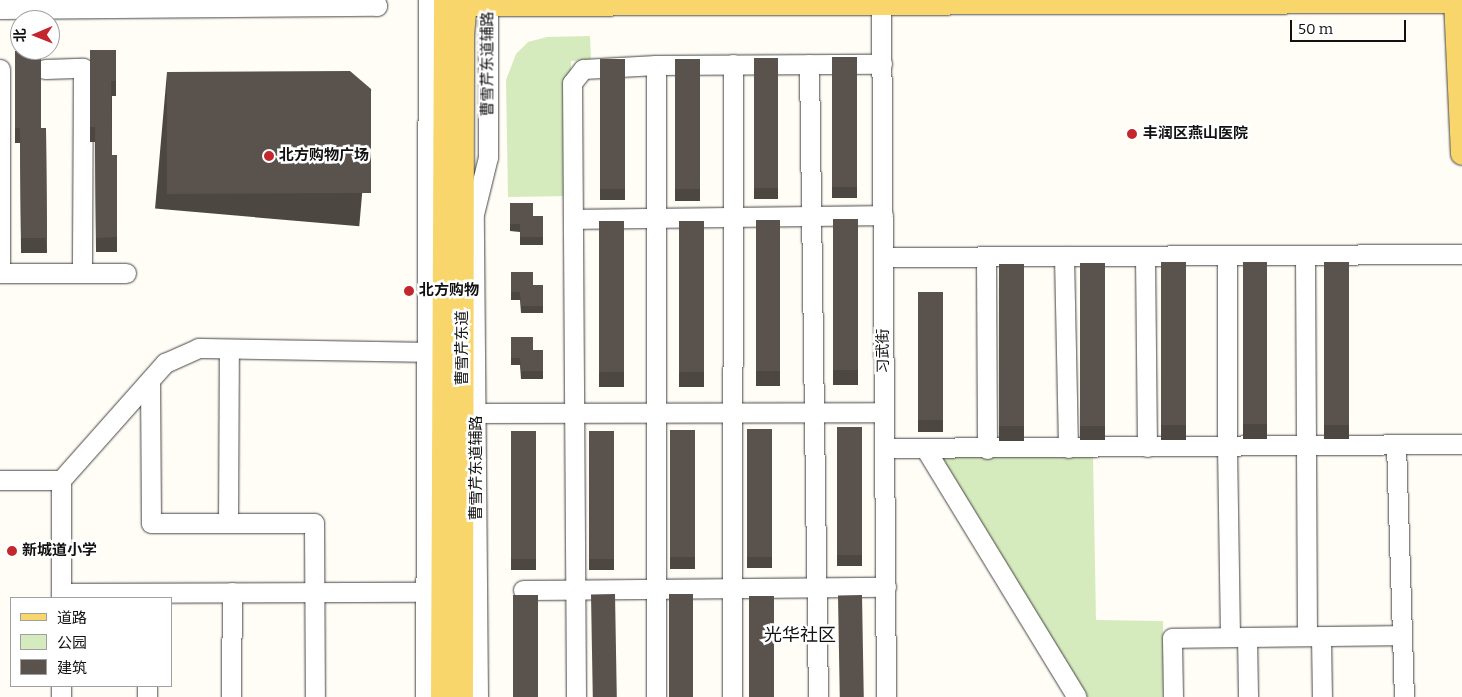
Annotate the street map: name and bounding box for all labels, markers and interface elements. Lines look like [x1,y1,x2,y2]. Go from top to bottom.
north arrow [10,10,60,60]
scale bar [1292,10,1408,42]
street label: 曹雪芹东道辅路 [479,12,497,116]
text: 50 m [1298,20,1333,38]
text: 北 [12,28,29,42]
place label: 丰润区燕山医院 [1143,125,1248,143]
marker: 丰润区燕山医院 [1125,127,1139,141]
place label: 北方购物广场 [279,147,369,165]
marker: 北方购物广场 [263,150,275,162]
place label: 北方购物 [419,282,479,300]
marker: 北方购物 [403,285,415,297]
street label: 曹雪芹东道 [454,311,472,385]
street label: 习武街 [875,329,893,373]
street label: 曹雪芹东道辅路 [468,416,486,520]
place label: 新城道小学 [22,542,97,560]
marker: 新城道小学 [6,545,18,557]
legend [10,597,172,687]
text: 道路 [57,609,87,627]
district label: 光华社区 [764,624,836,646]
text: 公园 [57,634,87,652]
text: 建筑 [57,659,87,677]

